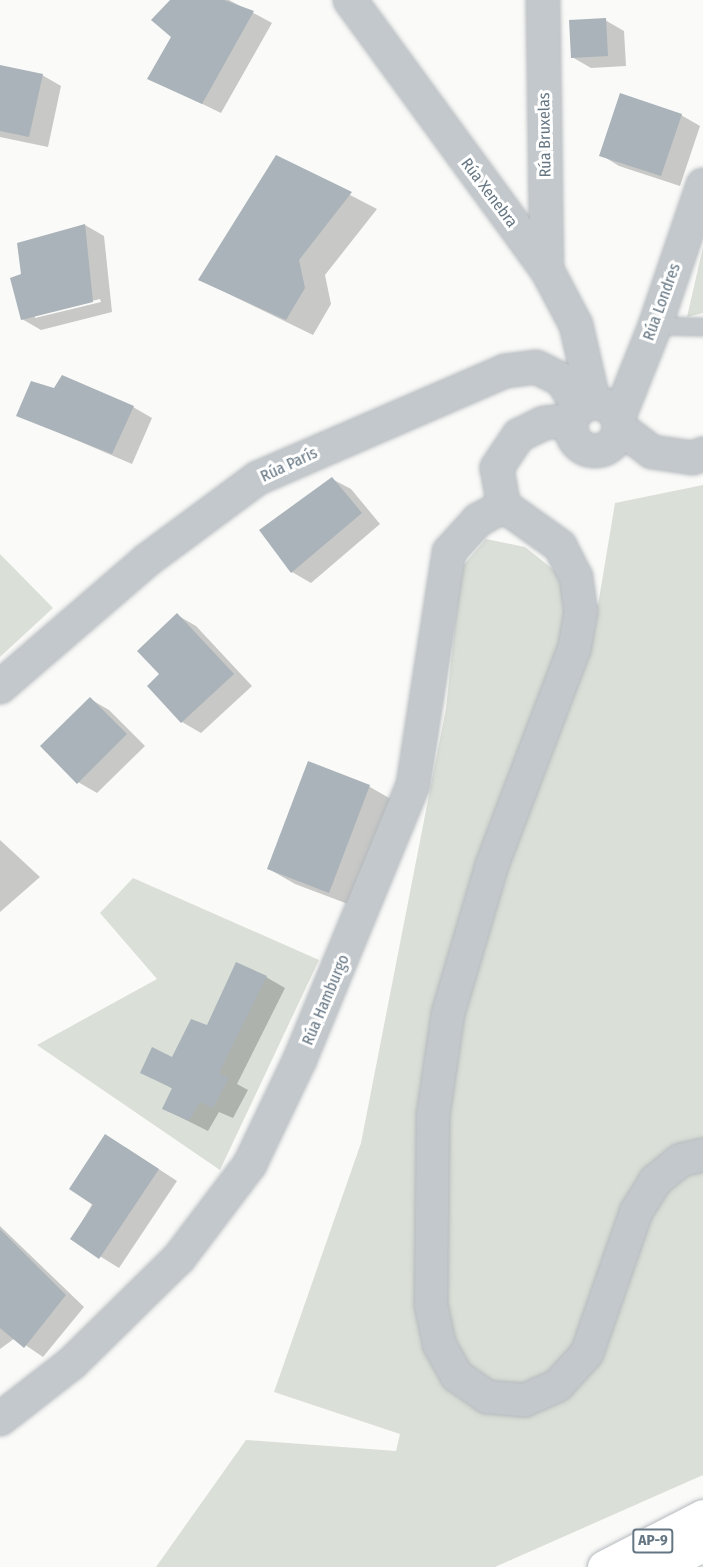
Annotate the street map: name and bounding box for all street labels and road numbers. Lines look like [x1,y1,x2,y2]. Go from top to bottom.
street label: Rúa Bruxelas [535,92,555,178]
street label: Rúa Xenebra [457,154,521,232]
street label: Rúa Londres [639,261,685,343]
street label: Rúa París [258,444,320,486]
street label: Rúa Hamburgo [298,952,354,1048]
road number: AP-9 [632,1529,674,1553]

